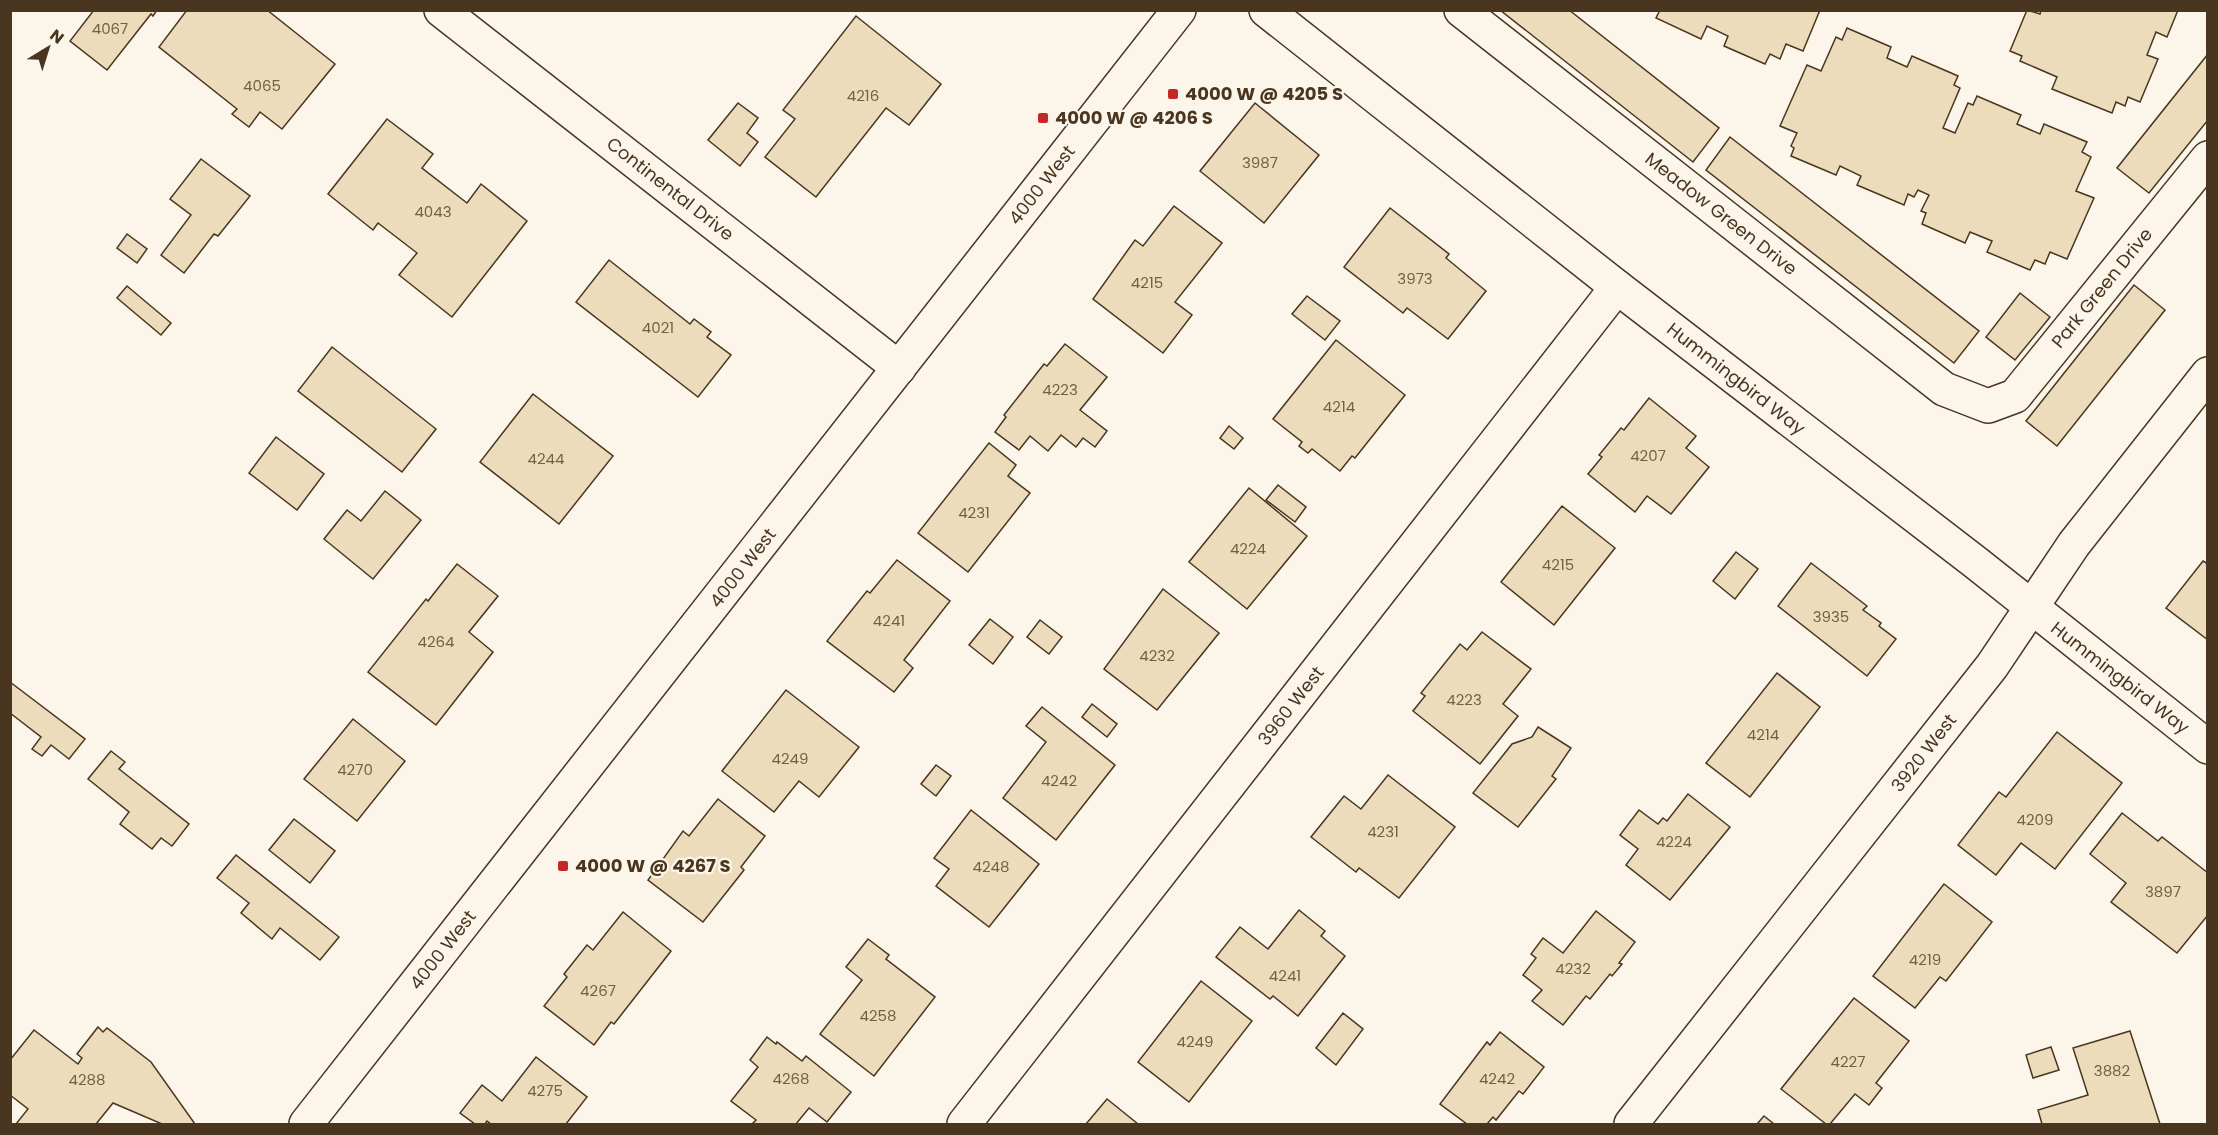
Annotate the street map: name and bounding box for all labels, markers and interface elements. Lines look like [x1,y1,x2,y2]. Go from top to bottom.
north arrow [18,18,78,78]
house number: 4067 [92,18,128,39]
text: N [45,24,69,49]
house number: 4065 [243,75,281,96]
place label: 4000 W @ 4205 S [1185,81,1343,106]
house number: 4216 [847,85,879,106]
marker: 4000 W @ 4205 S [1166,87,1180,101]
place label: 4000 W @ 4206 S [1055,105,1213,130]
marker: 4000 W @ 4206 S [1036,111,1050,125]
street label: Continental Drive [601,131,739,246]
street label: 4000 West [1003,140,1081,230]
street label: Meadow Green Drive [1640,146,1803,281]
house number: 3987 [1242,152,1278,173]
house number: 4043 [414,201,452,222]
street label: Park Green Drive [2045,222,2158,353]
house number: 3973 [1397,268,1433,289]
house number: 4215 [1131,272,1163,293]
house number: 4021 [642,317,674,338]
street label: Hummingbird Way [1662,317,1811,441]
house number: 4223 [1042,379,1078,400]
house number: 4214 [1323,396,1355,417]
house number: 4207 [1630,445,1666,466]
house number: 4244 [528,448,564,469]
house number: 4231 [958,502,990,523]
street label: 4000 West [704,523,782,613]
house number: 4224 [1230,538,1266,559]
house number: 4215 [1542,554,1574,575]
house number: 3935 [1813,606,1849,627]
house number: 4241 [873,610,905,631]
street label: Hummingbird Way [2046,616,2195,740]
house number: 4264 [417,631,455,652]
house number: 4232 [1139,645,1175,666]
street label: 3960 West [1252,661,1329,750]
house number: 4223 [1446,689,1482,710]
street label: 3920 West [1885,708,1962,797]
house number: 4214 [1747,724,1779,745]
house number: 4249 [772,748,808,769]
house number: 4270 [337,759,373,780]
house number: 4242 [1041,770,1077,791]
house number: 4209 [2017,809,2053,830]
house number: 4231 [1367,821,1399,842]
house number: 4224 [1656,831,1692,852]
place label: 4000 W @ 4267 S [575,853,731,878]
house number: 4248 [973,856,1009,877]
marker: 4000 W @ 4267 S [556,859,570,873]
house number: 3897 [2145,881,2181,902]
street label: 4000 West [404,905,482,995]
house number: 4219 [1909,949,1941,970]
house number: 4232 [1555,958,1591,979]
house number: 4241 [1269,965,1301,986]
house number: 4267 [580,980,616,1001]
house number: 4258 [860,1005,896,1026]
house number: 4249 [1177,1031,1213,1052]
house number: 4227 [1831,1051,1865,1072]
house number: 3882 [2094,1060,2130,1081]
house number: 4268 [772,1068,810,1089]
house number: 4242 [1479,1068,1515,1089]
house number: 4288 [69,1069,106,1090]
house number: 4275 [527,1080,563,1101]

